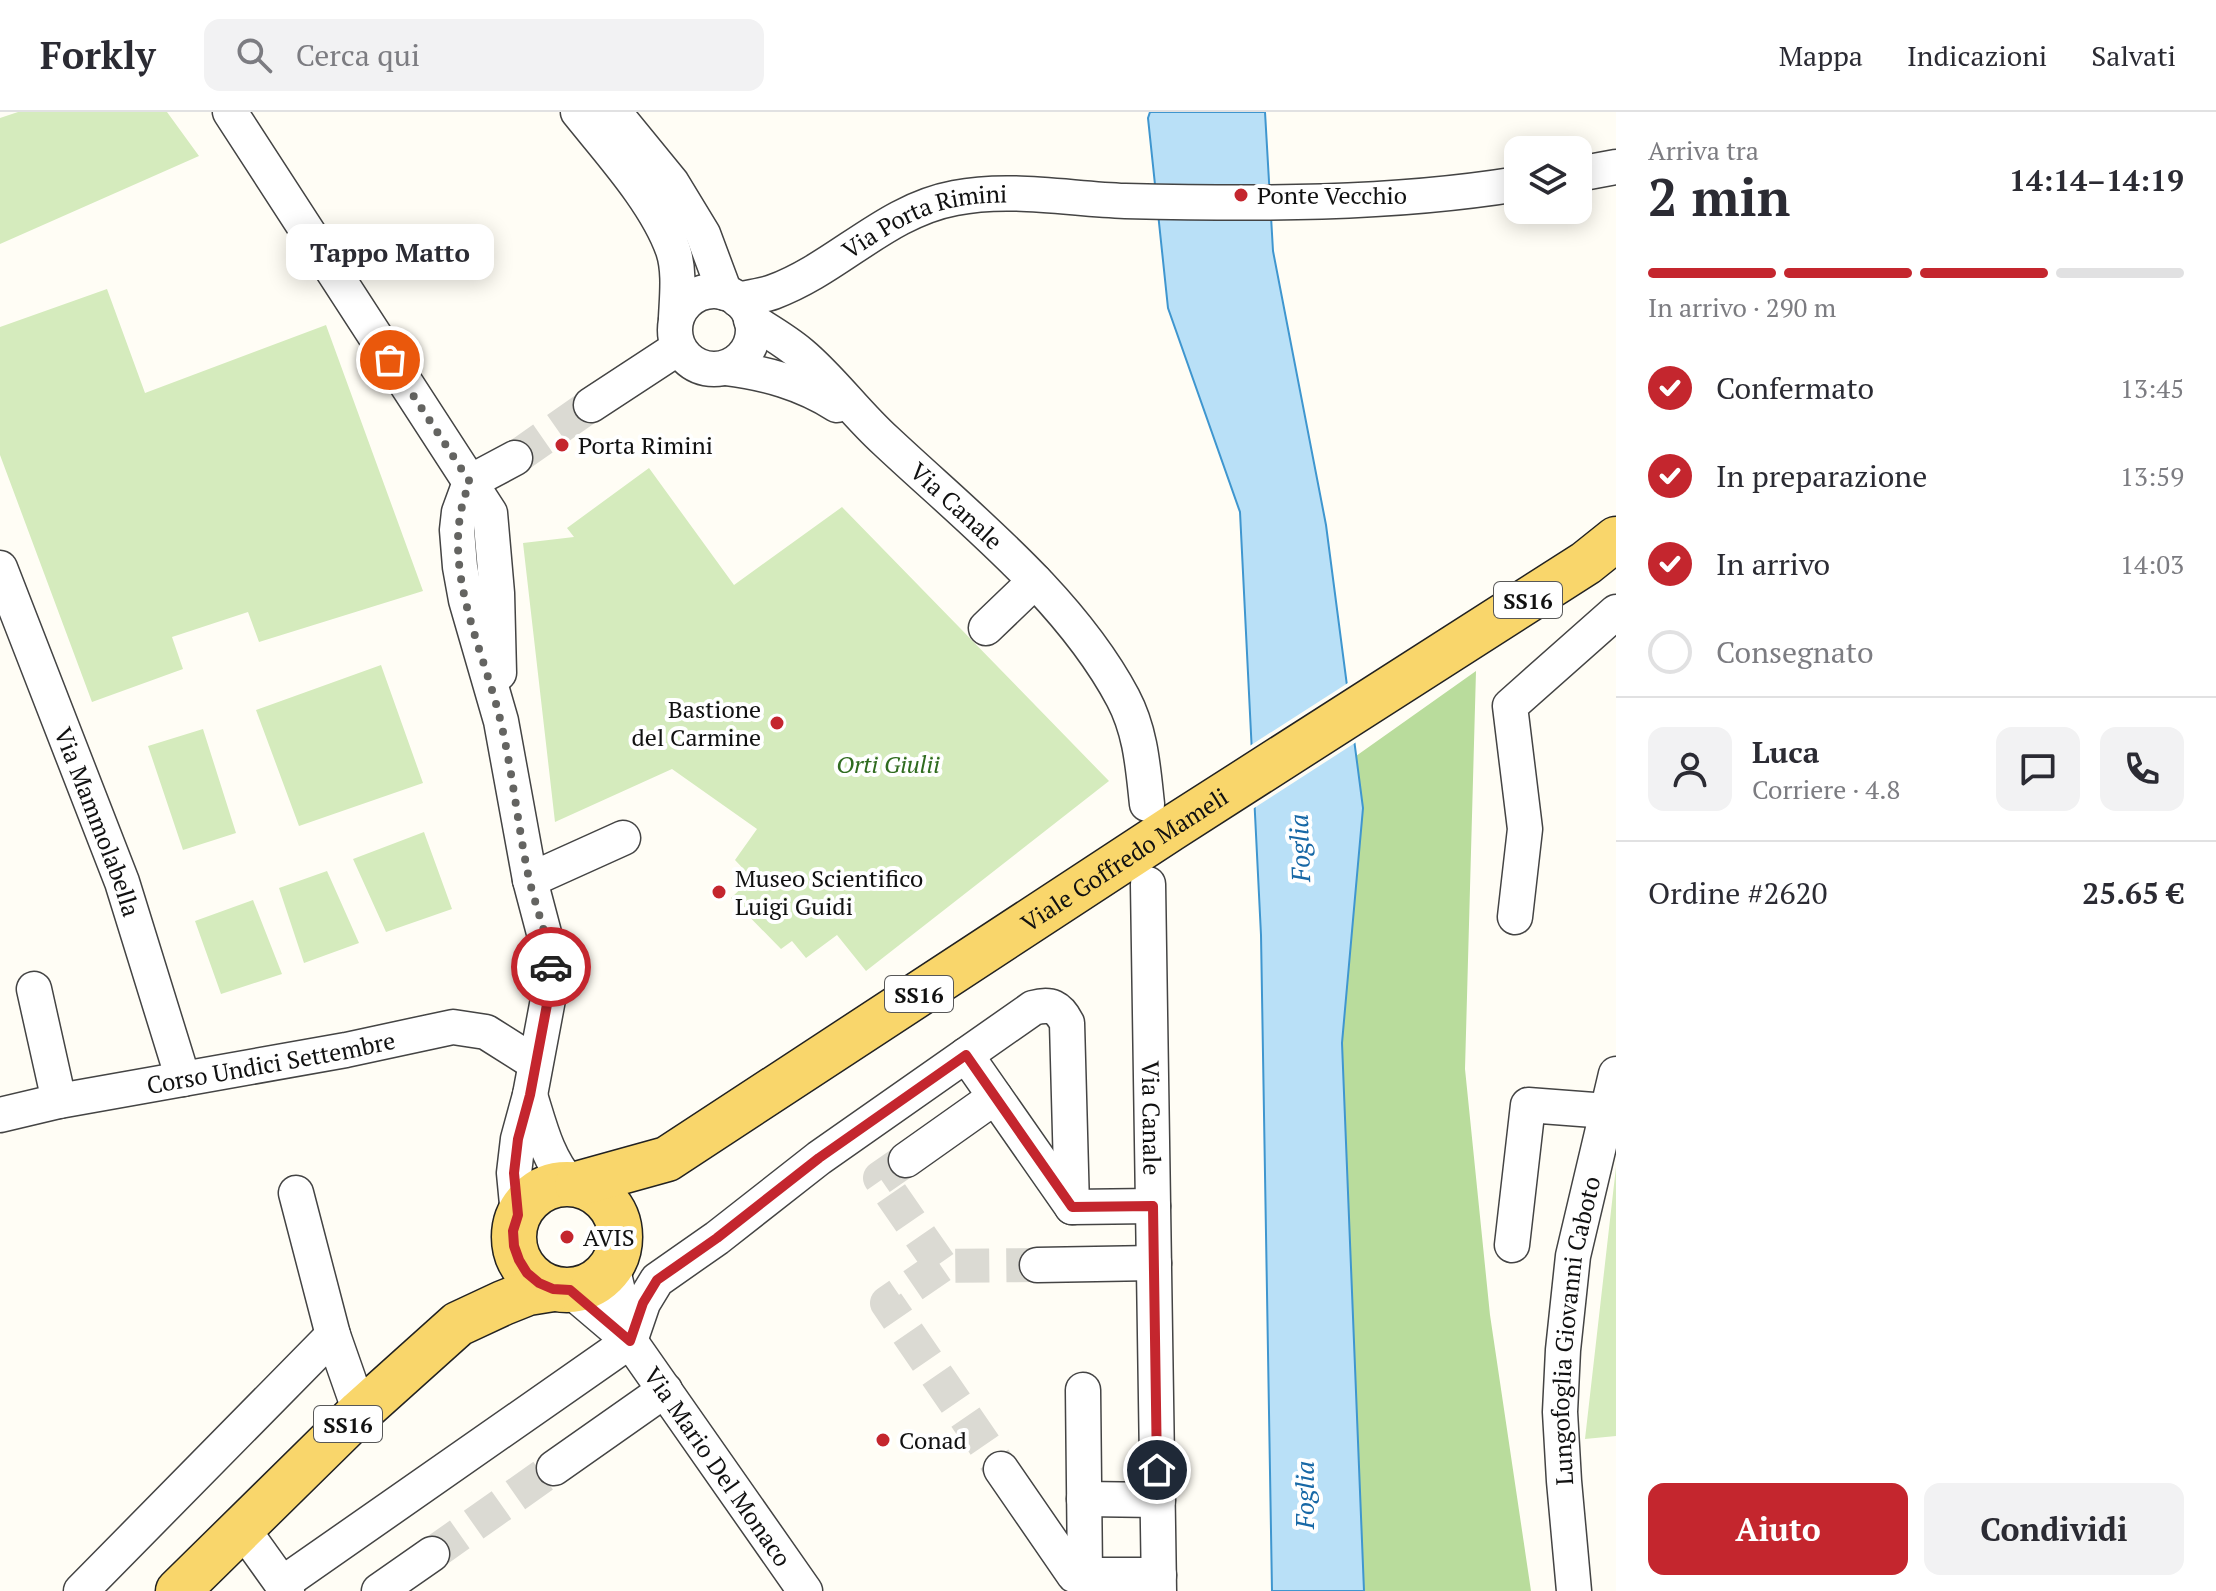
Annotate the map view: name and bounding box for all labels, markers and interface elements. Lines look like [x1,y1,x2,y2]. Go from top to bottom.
search box [204,19,764,91]
text: Forkly [40,30,156,80]
icon: search [232,33,276,77]
text: Cerca qui [296,35,420,75]
text: Mappa [1779,37,1863,74]
text: Indicazioni [1907,37,2047,74]
text: Salvati [2091,37,2176,74]
text: Arriva tra [1648,133,1759,167]
map controls [1504,136,1592,224]
button: layers [1504,136,1592,224]
text: 14:14–14:19 [2009,160,2184,200]
text: 2 min [1648,162,1790,231]
street label: Via Porta Rimini [836,177,1007,266]
place label: Ponte Vecchio [1257,179,1407,211]
marker: Ponte Vecchio [1232,186,1250,204]
callout: Tappo Matto [286,224,494,280]
text: Tappo Matto [310,235,470,269]
text: In arrivo · 290 m [1648,290,1836,324]
pin [356,326,424,394]
icon: bag [368,338,412,382]
icon: check [1648,366,1692,410]
text: Confermato [1716,368,1874,408]
text: 13:45 [2120,371,2184,405]
place label: Porta Rimini [578,429,713,461]
marker: Porta Rimini [553,436,571,454]
icon: check [1648,454,1692,498]
street label: Via Canale [903,455,1010,556]
text: In preparazione [1716,456,1927,496]
text: 13:59 [2120,459,2184,493]
icon: check [1648,542,1692,586]
text: In arrivo [1716,544,1830,584]
text: 14:03 [2120,547,2184,581]
road number: SS16 [1494,582,1562,618]
text: Consegnato [1716,632,1874,672]
place label: Bastione del Carmine [631,693,761,753]
marker: Bastione del Carmine [768,714,786,732]
street label: Via Mammolabella [47,722,148,920]
button: person [1648,727,1732,811]
button: chat [1996,727,2080,811]
button: phone [2100,727,2184,811]
text: Luca [1752,732,1819,772]
park label: Orti Giulii [836,748,940,780]
text: Corriere · 4.8 [1752,772,1900,806]
street label: Viale Goffredo Mameli [1015,780,1234,939]
water label: Foglia [1281,813,1317,884]
place label: Museo Scientifico Luigi Guidi [735,862,923,922]
text: Ordine #2620 [1648,873,1828,913]
text: 25.65 € [2082,873,2184,913]
marker: Museo Scientifico Luigi Guidi [710,883,728,901]
courier [511,927,591,1007]
icon: car [529,945,573,989]
road number: SS16 [885,976,953,1012]
street label: Corso Undici Settembre [144,1024,398,1101]
street label: Via Canale [1135,1060,1169,1176]
street label: Lungofoglia Giovanni Caboto [1544,1173,1607,1486]
place label: AVIS [583,1221,635,1253]
marker: AVIS [558,1228,576,1246]
street label: Via Mario Del Monaco [637,1360,799,1573]
road number: SS16 [314,1406,382,1442]
place label: Conad [899,1424,967,1456]
marker: Conad [874,1431,892,1449]
pin [1123,1436,1191,1504]
icon: home [1135,1448,1179,1492]
water label: Foglia [1287,1461,1321,1530]
button: Aiuto [1648,1483,1908,1575]
button: Condividi [1924,1483,2184,1575]

